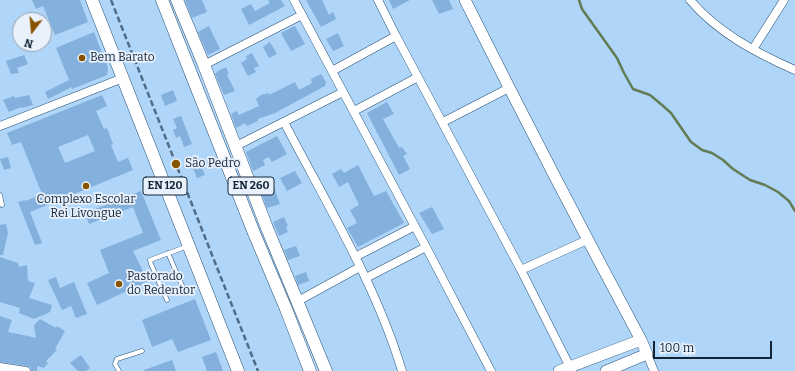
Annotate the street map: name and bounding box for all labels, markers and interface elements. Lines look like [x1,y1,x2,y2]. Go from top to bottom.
north arrow [12,12,52,52]
text: N [23,36,35,50]
place label: Bem Barato [90,51,155,65]
marker: Bem Barato [77,53,87,63]
place label: São Pedro [185,157,240,171]
marker: São Pedro [170,158,182,170]
road number: EN 120 [143,177,187,195]
road number: EN 260 [228,177,274,195]
marker: Complexo Escolar Rei Livongue [81,181,91,191]
place label: Complexo Escolar Rei Livongue [36,193,136,221]
place label: Pastorado do Redentor [127,270,195,298]
marker: Pastorado do Redentor [114,279,124,289]
scale bar [655,333,774,359]
text: 100 m [660,341,694,355]

